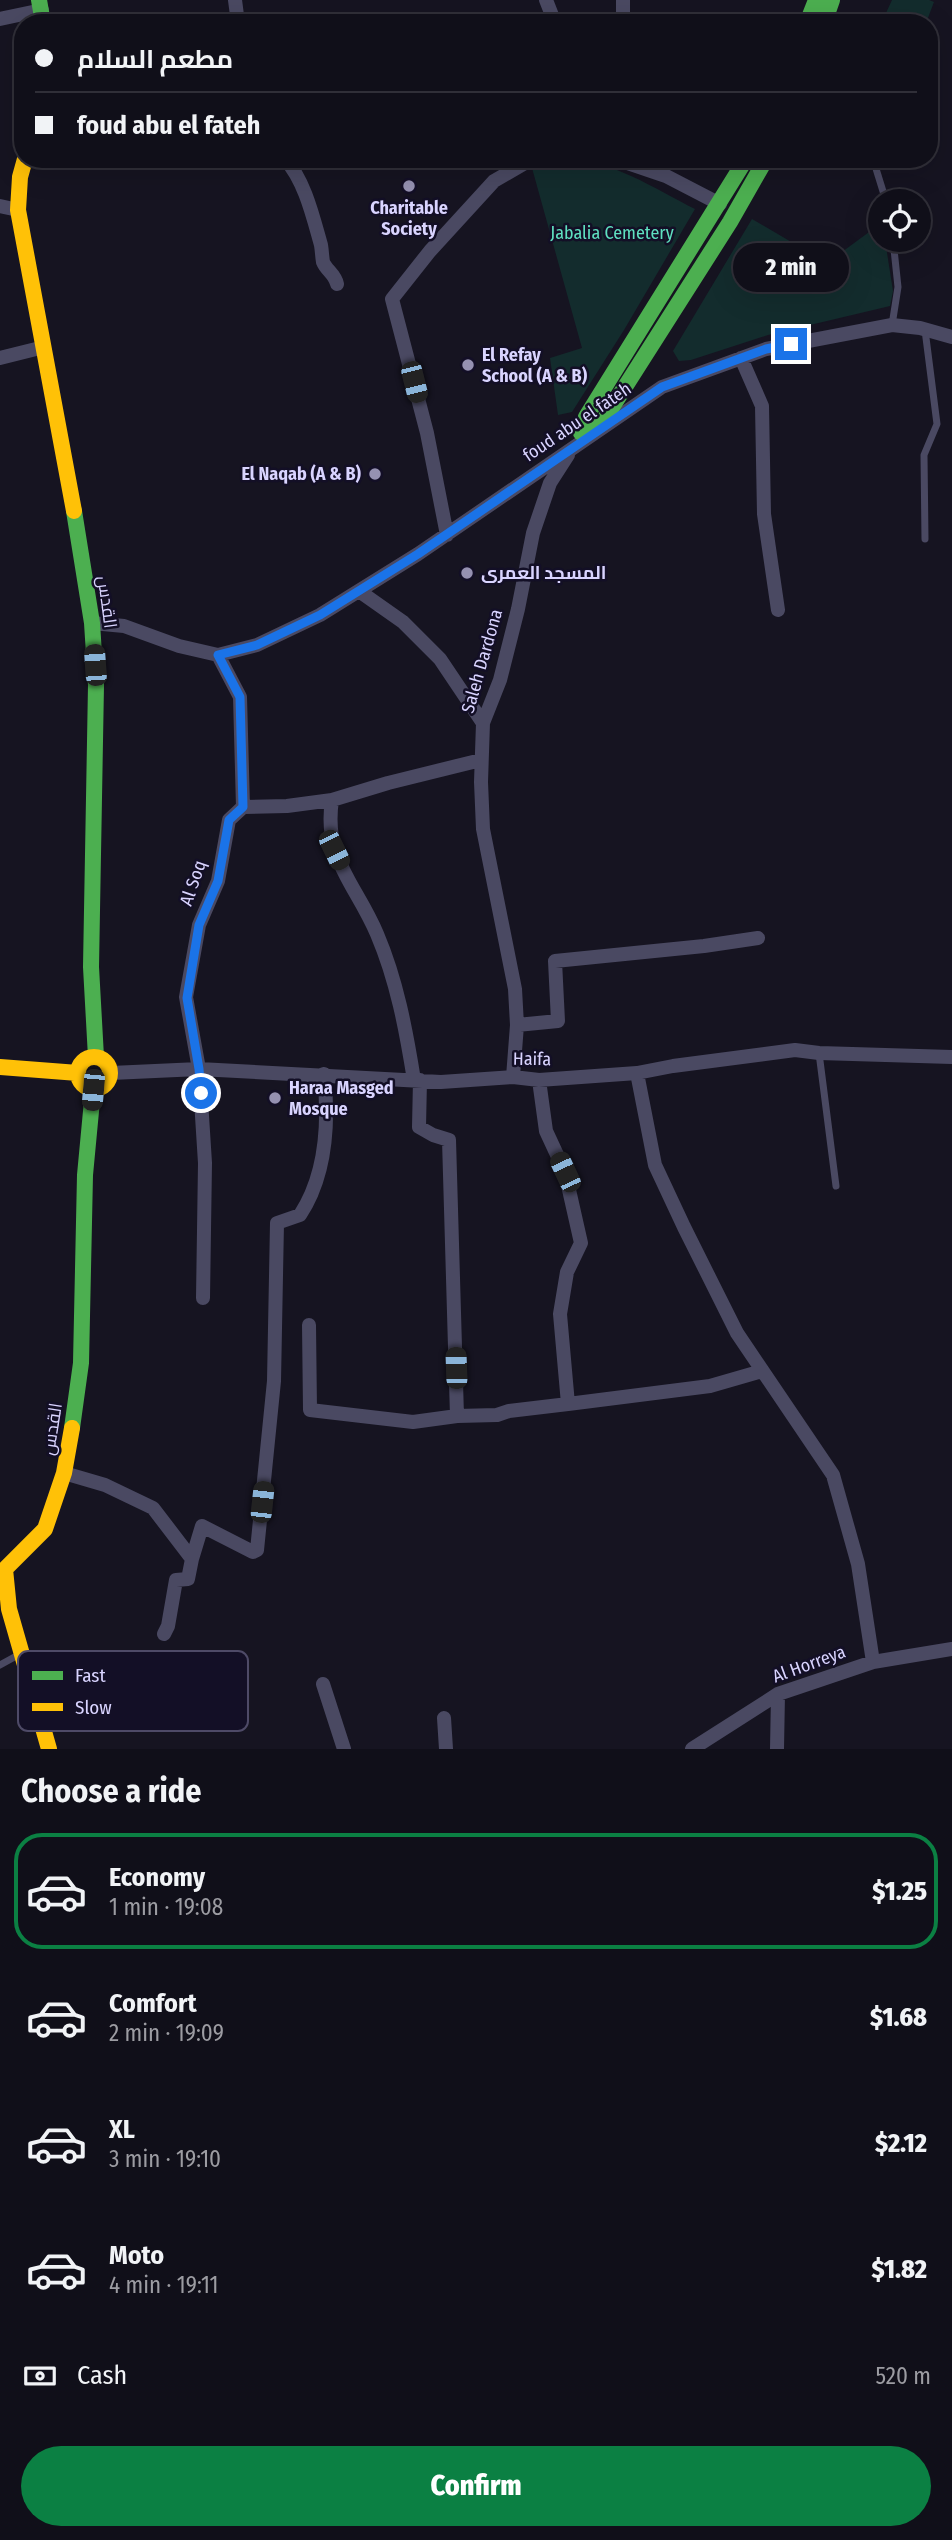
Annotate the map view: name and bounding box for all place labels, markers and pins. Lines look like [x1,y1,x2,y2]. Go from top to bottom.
marker: Charitable Society [401,178,417,194]
place label: Charitable Society [370,197,448,240]
place label: El Refay School (A & B) [482,344,588,387]
marker: El Refay School (A & B) [460,357,476,373]
place label: El Naqab (A & B) [241,463,362,485]
marker: El Naqab (A & B) [367,466,383,482]
place label: المسجد العمرى [481,562,606,584]
marker: المسجد العمرى [459,565,475,581]
place label: Haraa Masged Mosque [289,1077,394,1120]
marker: Haraa Masged Mosque [267,1090,283,1106]

